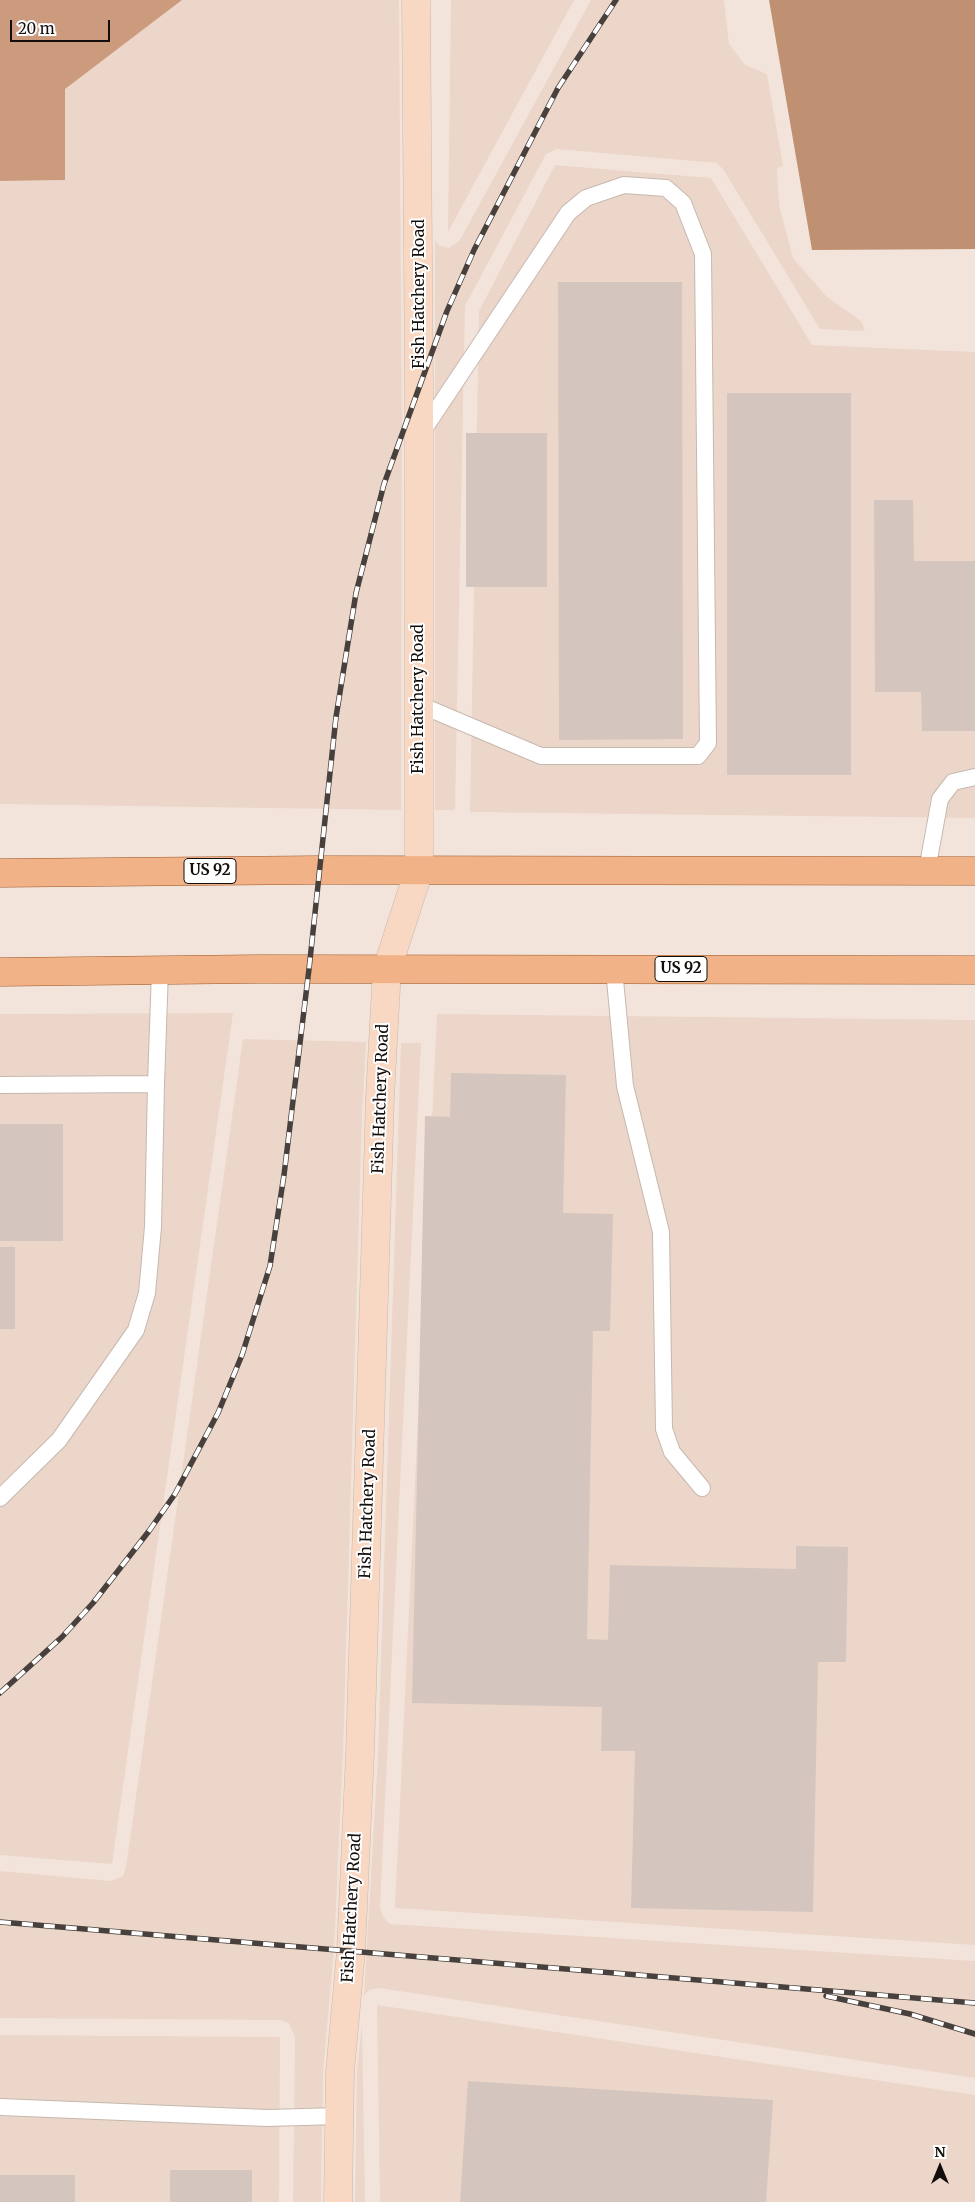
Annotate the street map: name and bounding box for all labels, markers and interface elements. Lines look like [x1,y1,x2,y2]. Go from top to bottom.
scale bar [12,10,112,42]
text: 20 m [18,19,55,38]
street label: Fish Hatchery Road [409,219,429,369]
street label: Fish Hatchery Road [408,624,428,774]
road number: US 92 [184,858,236,884]
road number: US 92 [655,956,707,982]
street label: Fish Hatchery Road [369,1024,393,1174]
street label: Fish Hatchery Road [356,1429,380,1579]
street label: Fish Hatchery Road [338,1833,366,1983]
north arrow [915,2142,965,2192]
text: N [934,2143,946,2161]

